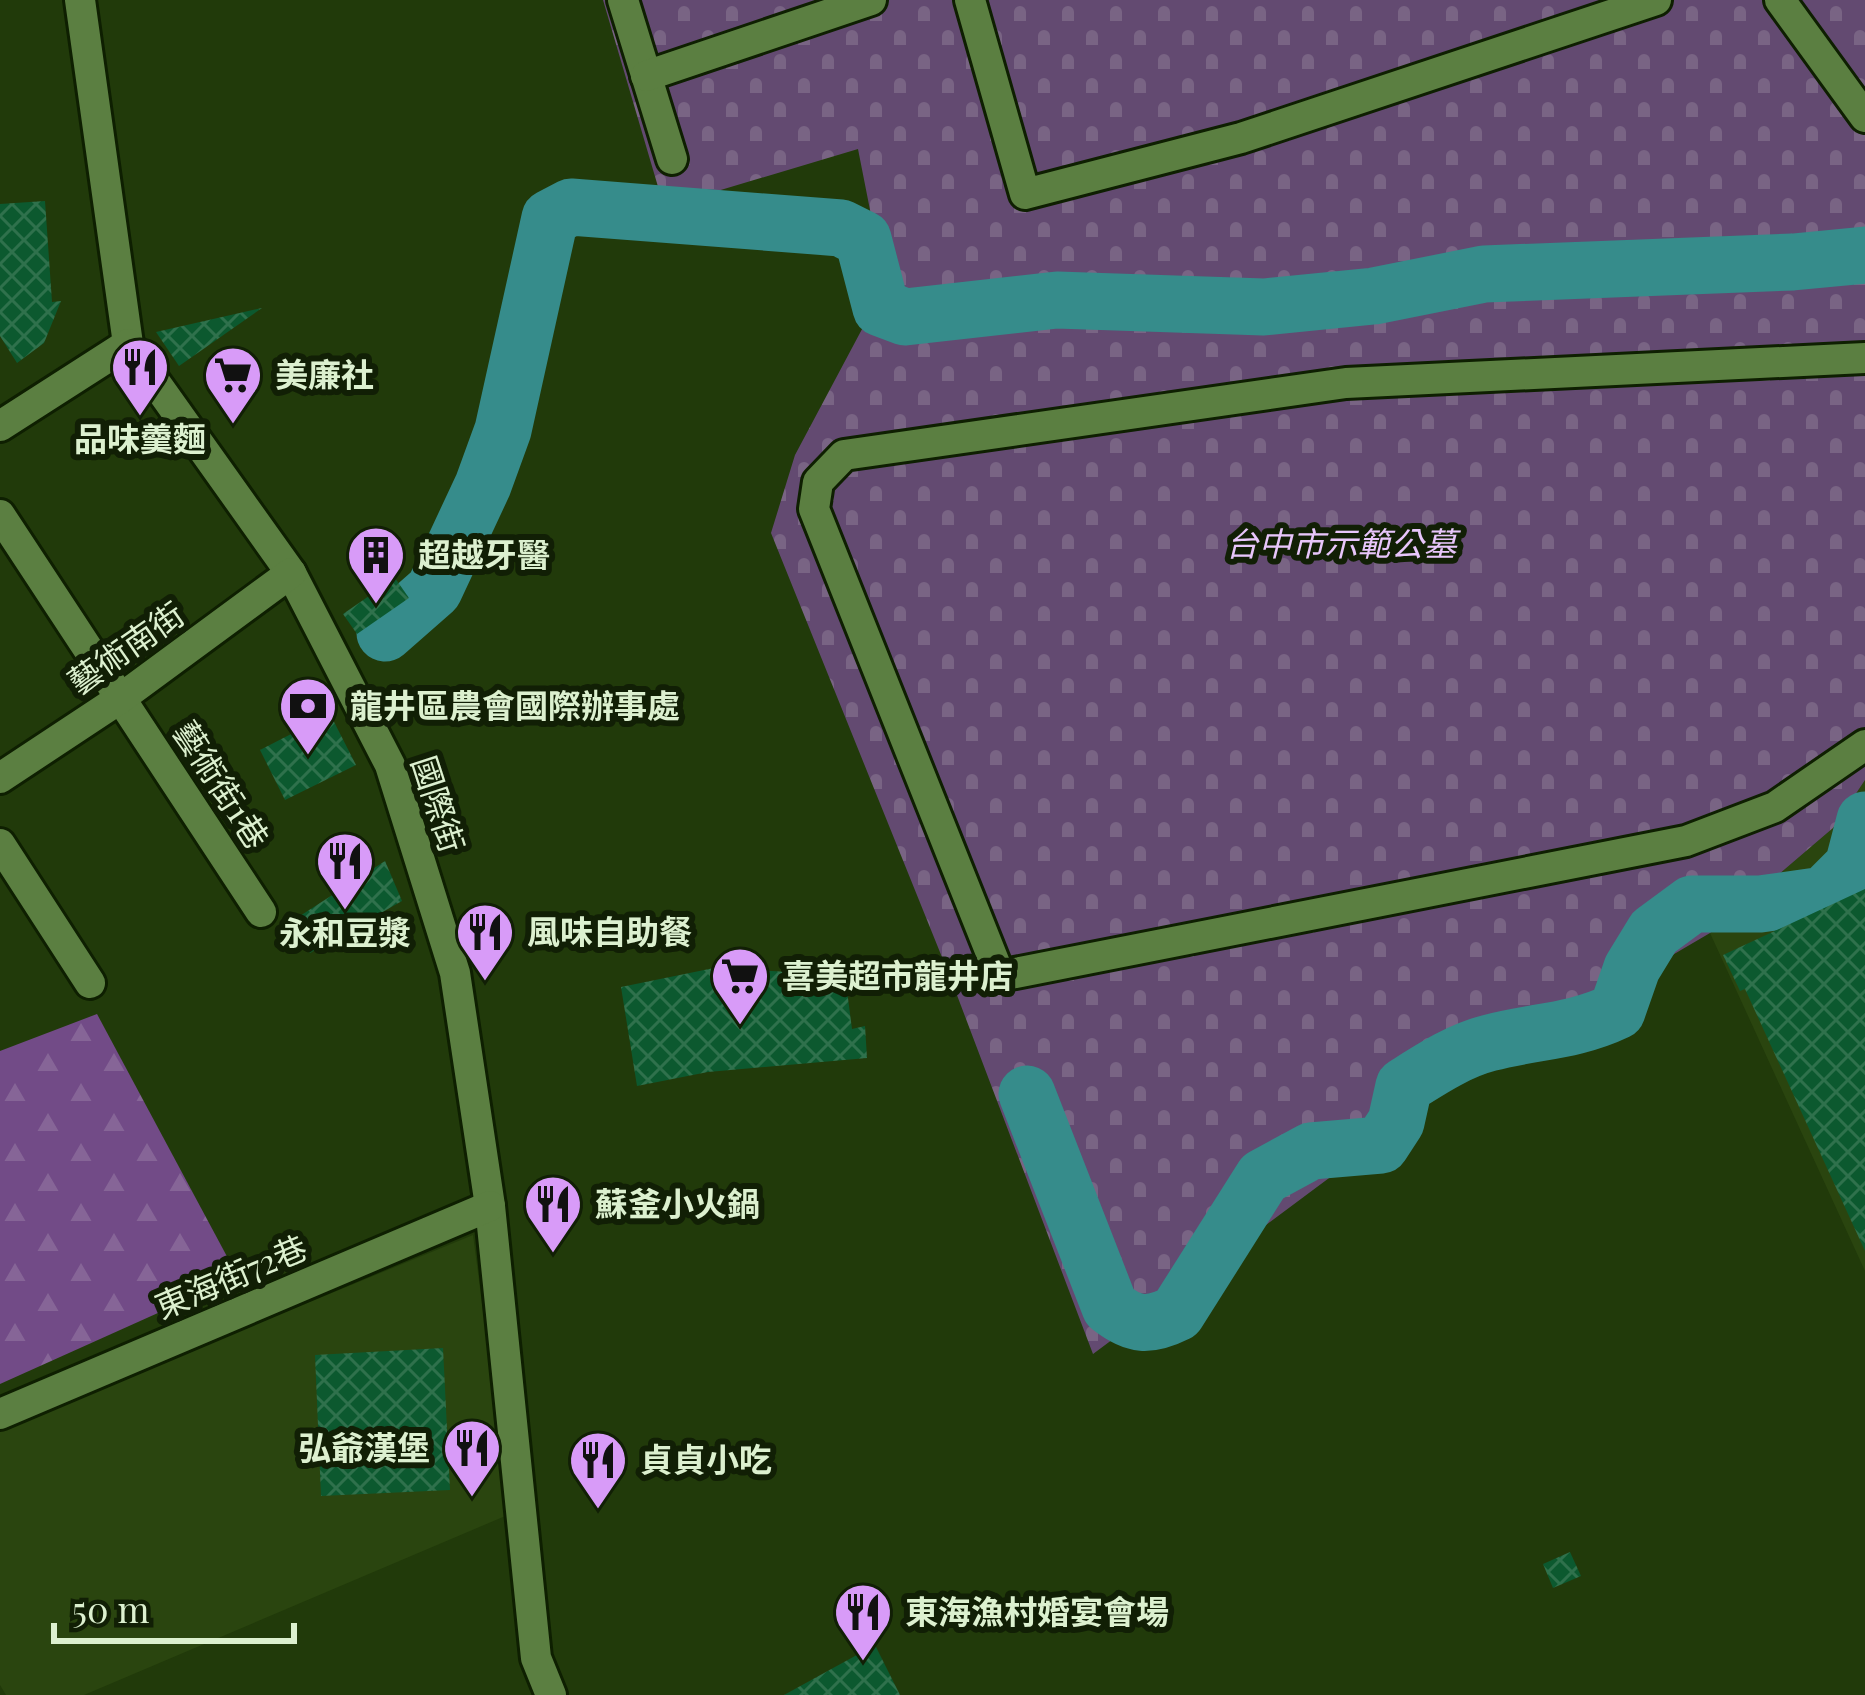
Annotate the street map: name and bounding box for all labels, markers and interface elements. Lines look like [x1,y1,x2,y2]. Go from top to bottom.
restaurant icon: 品味羹麵 [109,336,171,418]
supermarket icon: 美廉社 [202,344,264,426]
place label: 美廉社 [275,351,374,395]
place label: 品味羹麵 [74,415,206,459]
park label: 台中市示範公墓 [1226,520,1462,564]
building icon: 超越牙醫 [345,524,407,606]
place label: 超越牙醫 [418,531,550,575]
street label: 藝術南街 [58,590,192,702]
bank icon: 龍井區農會國際辦事處 [277,675,339,757]
place label: 龍井區農會國際辦事處 [350,682,680,726]
street label: 藝術街1巷 [165,711,280,856]
street label: 國際街 [404,750,476,857]
restaurant icon: 永和豆漿 [314,830,376,912]
restaurant icon: 風味自助餐 [454,901,516,983]
place label: 風味自助餐 [527,908,692,952]
place label: 永和豆漿 [279,909,411,953]
supermarket icon: 喜美超市龍井店 [709,945,771,1027]
place label: 喜美超市龍井店 [782,952,1013,996]
restaurant icon: 蘇釜小火鍋 [522,1173,584,1255]
place label: 蘇釜小火鍋 [595,1180,760,1224]
street label: 東海街72巷 [147,1223,313,1327]
restaurant icon: 弘爺漢堡 [441,1417,503,1499]
place label: 弘爺漢堡 [298,1424,430,1468]
restaurant icon: 貞貞小吃 [567,1429,629,1511]
place label: 貞貞小吃 [640,1436,772,1480]
scale bar [54,1569,294,1643]
restaurant icon: 東海漁村婚宴會場 [832,1581,894,1663]
text: 50 m [72,1584,150,1632]
place label: 東海漁村婚宴會場 [905,1588,1169,1632]

